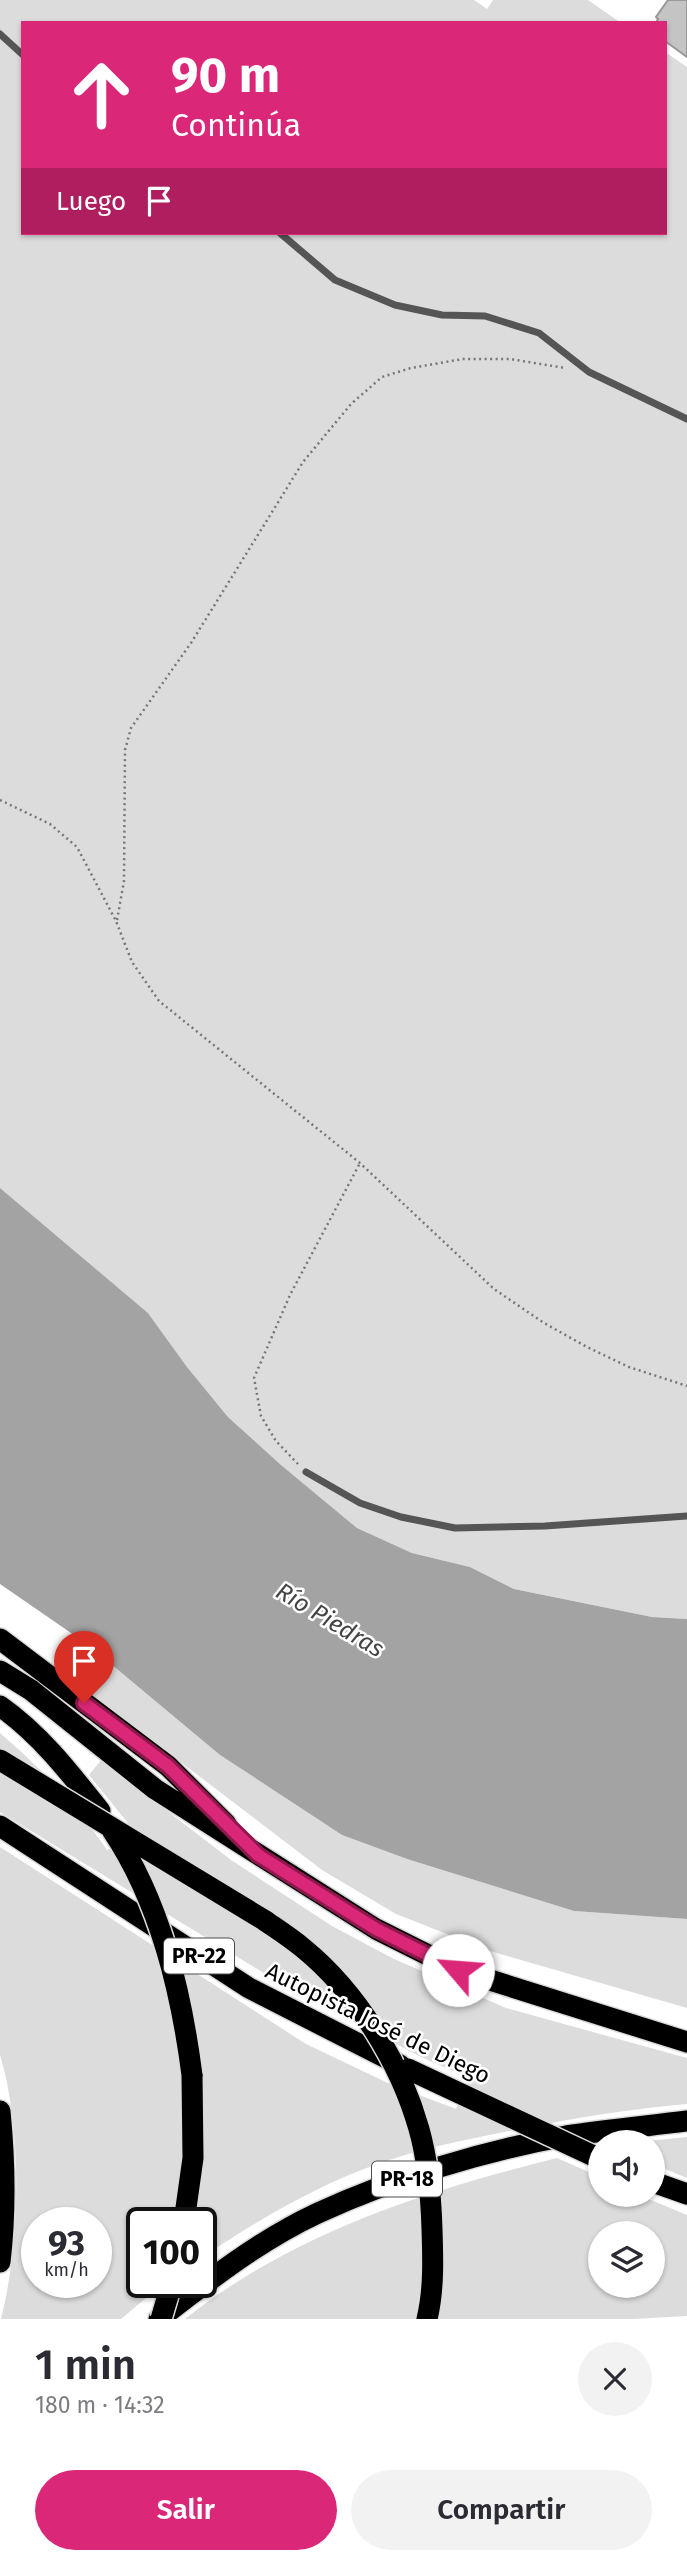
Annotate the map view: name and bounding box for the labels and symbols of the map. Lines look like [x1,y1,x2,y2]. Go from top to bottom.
water label: Río Piedras [271,1577,389,1663]
pin [54,1631,114,1703]
position arrow [421,1933,495,2007]
road number: PR-22 [164,1938,234,1974]
street label: Autopista José de Diego [261,1956,495,2090]
road number: PR-18 [372,2162,442,2196]
speed limit sign: 100 [126,2207,217,2298]

